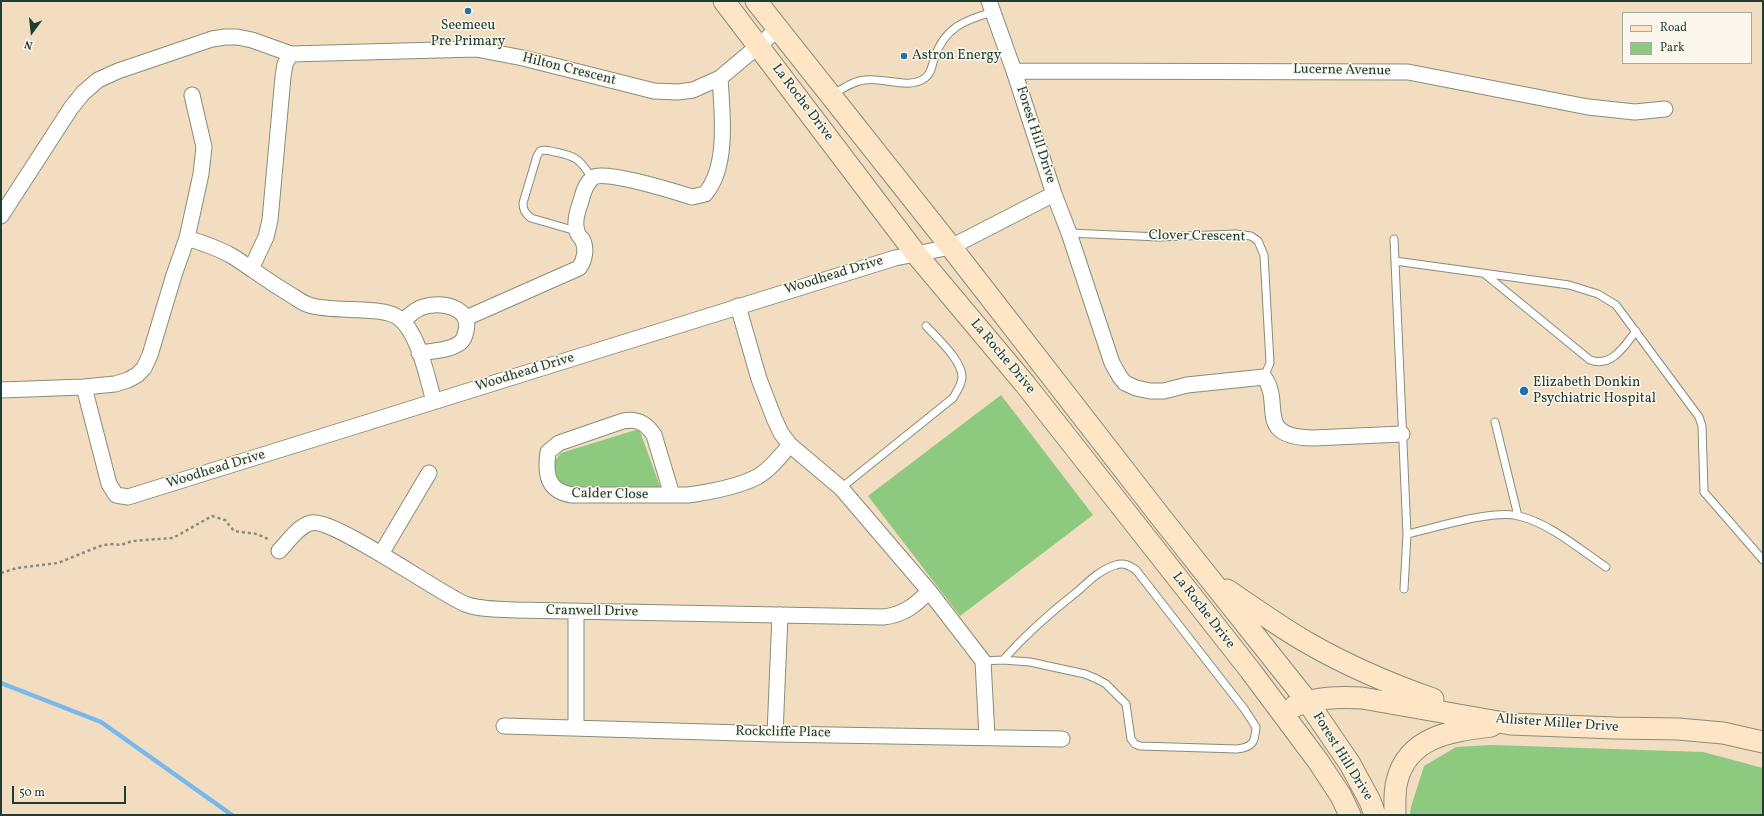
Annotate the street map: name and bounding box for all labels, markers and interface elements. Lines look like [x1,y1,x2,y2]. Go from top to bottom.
marker: Seemeeu Pre Primary [463,6,473,16]
north arrow [12,12,52,52]
legend [1622,12,1752,64]
place label: Seemeeu Pre Primary [431,18,505,50]
text: Road [1660,20,1687,36]
text: N [23,36,35,52]
text: Park [1660,40,1685,56]
place label: Astron Energy [912,48,1001,64]
street label: Hilton Crescent [520,50,618,90]
marker: Astron Energy [899,51,909,61]
street label: La Roche Drive [768,61,836,145]
street label: Lucerne Avenue [1293,62,1391,80]
street label: Forest Hill Drive [1011,84,1059,186]
street label: Clover Crescent [1148,228,1246,246]
street label: Woodhead Drive [783,253,885,299]
street label: La Roche Drive [966,316,1038,398]
street label: Woodhead Drive [474,350,576,396]
place label: Elizabeth Donkin Psychiatric Hospital [1533,375,1656,408]
marker: Elizabeth Donkin Psychiatric Hospital [1518,385,1530,397]
street label: Woodhead Drive [165,447,267,493]
street label: Calder Close [571,486,649,504]
street label: La Roche Drive [1168,569,1238,653]
street label: Cranwell Drive [546,603,638,621]
street label: Forest Hill Drive [1308,710,1376,804]
street label: Allister Miller Drive [1495,711,1619,737]
street label: Rockcliffe Place [735,724,831,742]
scale bar [14,778,128,804]
text: 50 m [19,785,45,801]

